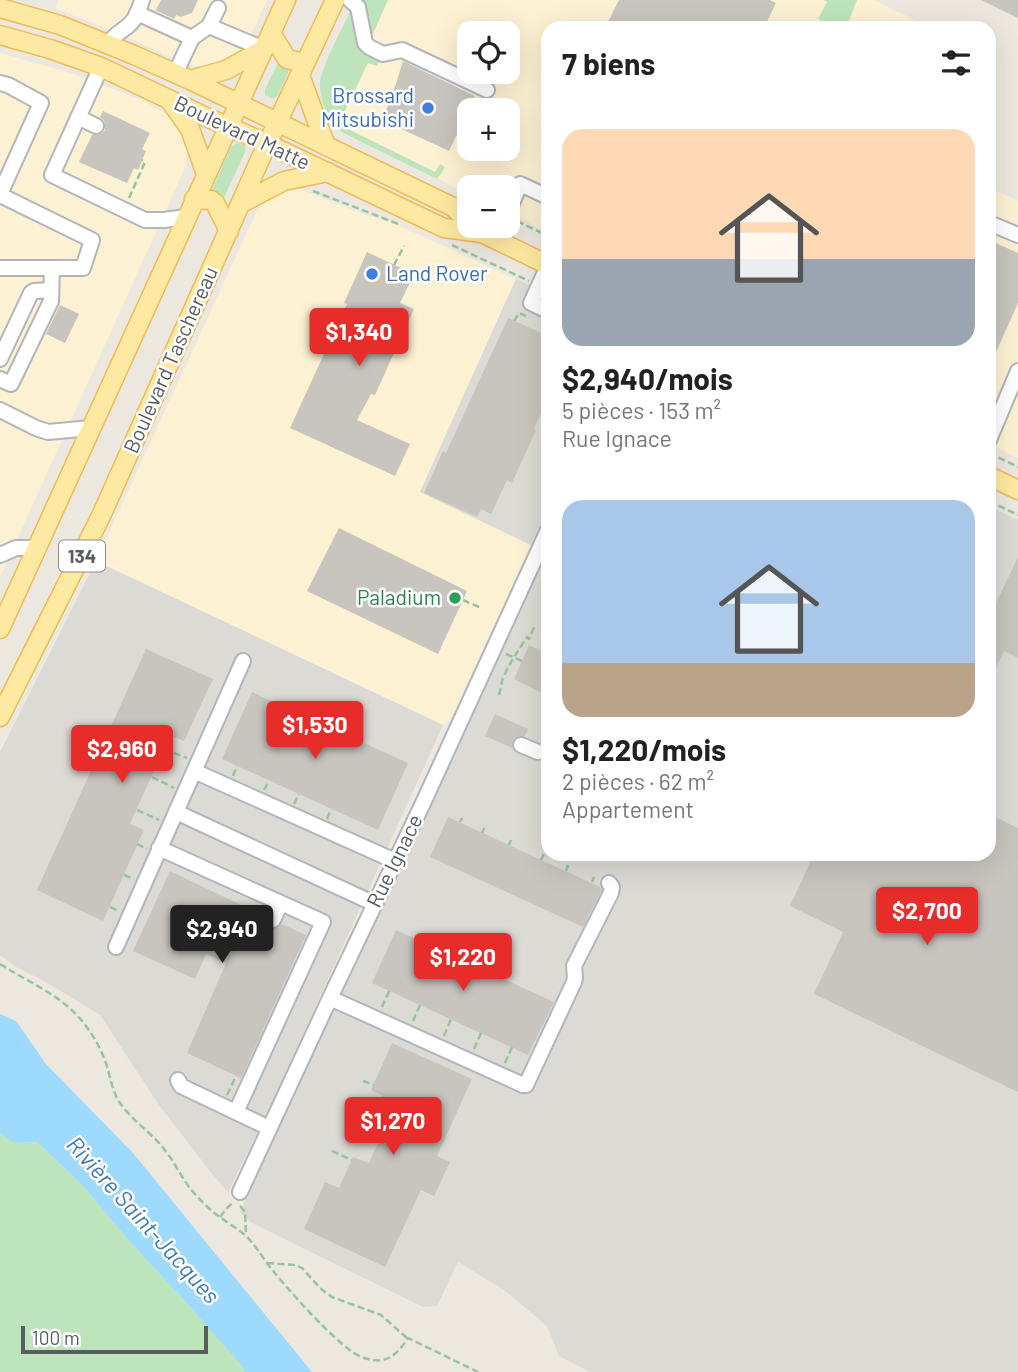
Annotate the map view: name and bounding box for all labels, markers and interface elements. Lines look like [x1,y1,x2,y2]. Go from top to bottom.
map controls [457,21,520,238]
button: locate [457,21,520,84]
icon: filters [937,44,975,82]
text: 7 biens [562,45,655,81]
place label: Brossard Mitsubishi [321,82,414,131]
street label: Boulevard Matte [171,89,315,174]
button: + [457,98,520,161]
marker: Brossard Mitsubishi [420,100,436,116]
button: − [457,175,520,238]
icon: home [706,175,832,301]
place label: Land Rover [386,260,488,285]
street label: Boulevard Taschereau [117,262,222,457]
marker: Land Rover [364,266,380,282]
pin: $1,340 [302,308,416,368]
text: $1,340 [326,317,392,345]
text: $2,940/mois [562,360,733,396]
text: 5 pièces · 153 m² [562,396,721,424]
text: Rue Ignace [562,424,672,452]
road number: 134 [59,540,105,572]
icon: home [706,546,832,672]
place label: Paladium [357,584,441,609]
marker: Paladium [447,590,463,606]
pin: $1,530 [258,702,372,761]
text: $1,530 [282,710,348,738]
pin: $2,960 [65,726,179,785]
text: $1,220/mois [562,731,726,767]
text: $2,960 [87,734,157,762]
text: 2 pièces · 62 m² [562,767,714,795]
text: Appartement [562,795,694,823]
street label: Rue Ignace [360,810,427,911]
pin: $2,700 [870,888,984,947]
text: $2,700 [892,896,962,924]
pin: $2,940 [165,906,279,965]
text: $2,940 [186,914,258,942]
pin: $1,220 [406,934,520,993]
text: $1,220 [430,942,496,970]
pin: $1,270 [336,1098,450,1157]
text: $1,270 [361,1106,425,1134]
water label: Rivière Saint-Jacques [61,1130,226,1309]
scale bar [21,1323,208,1355]
text: 100 m [32,1326,80,1349]

